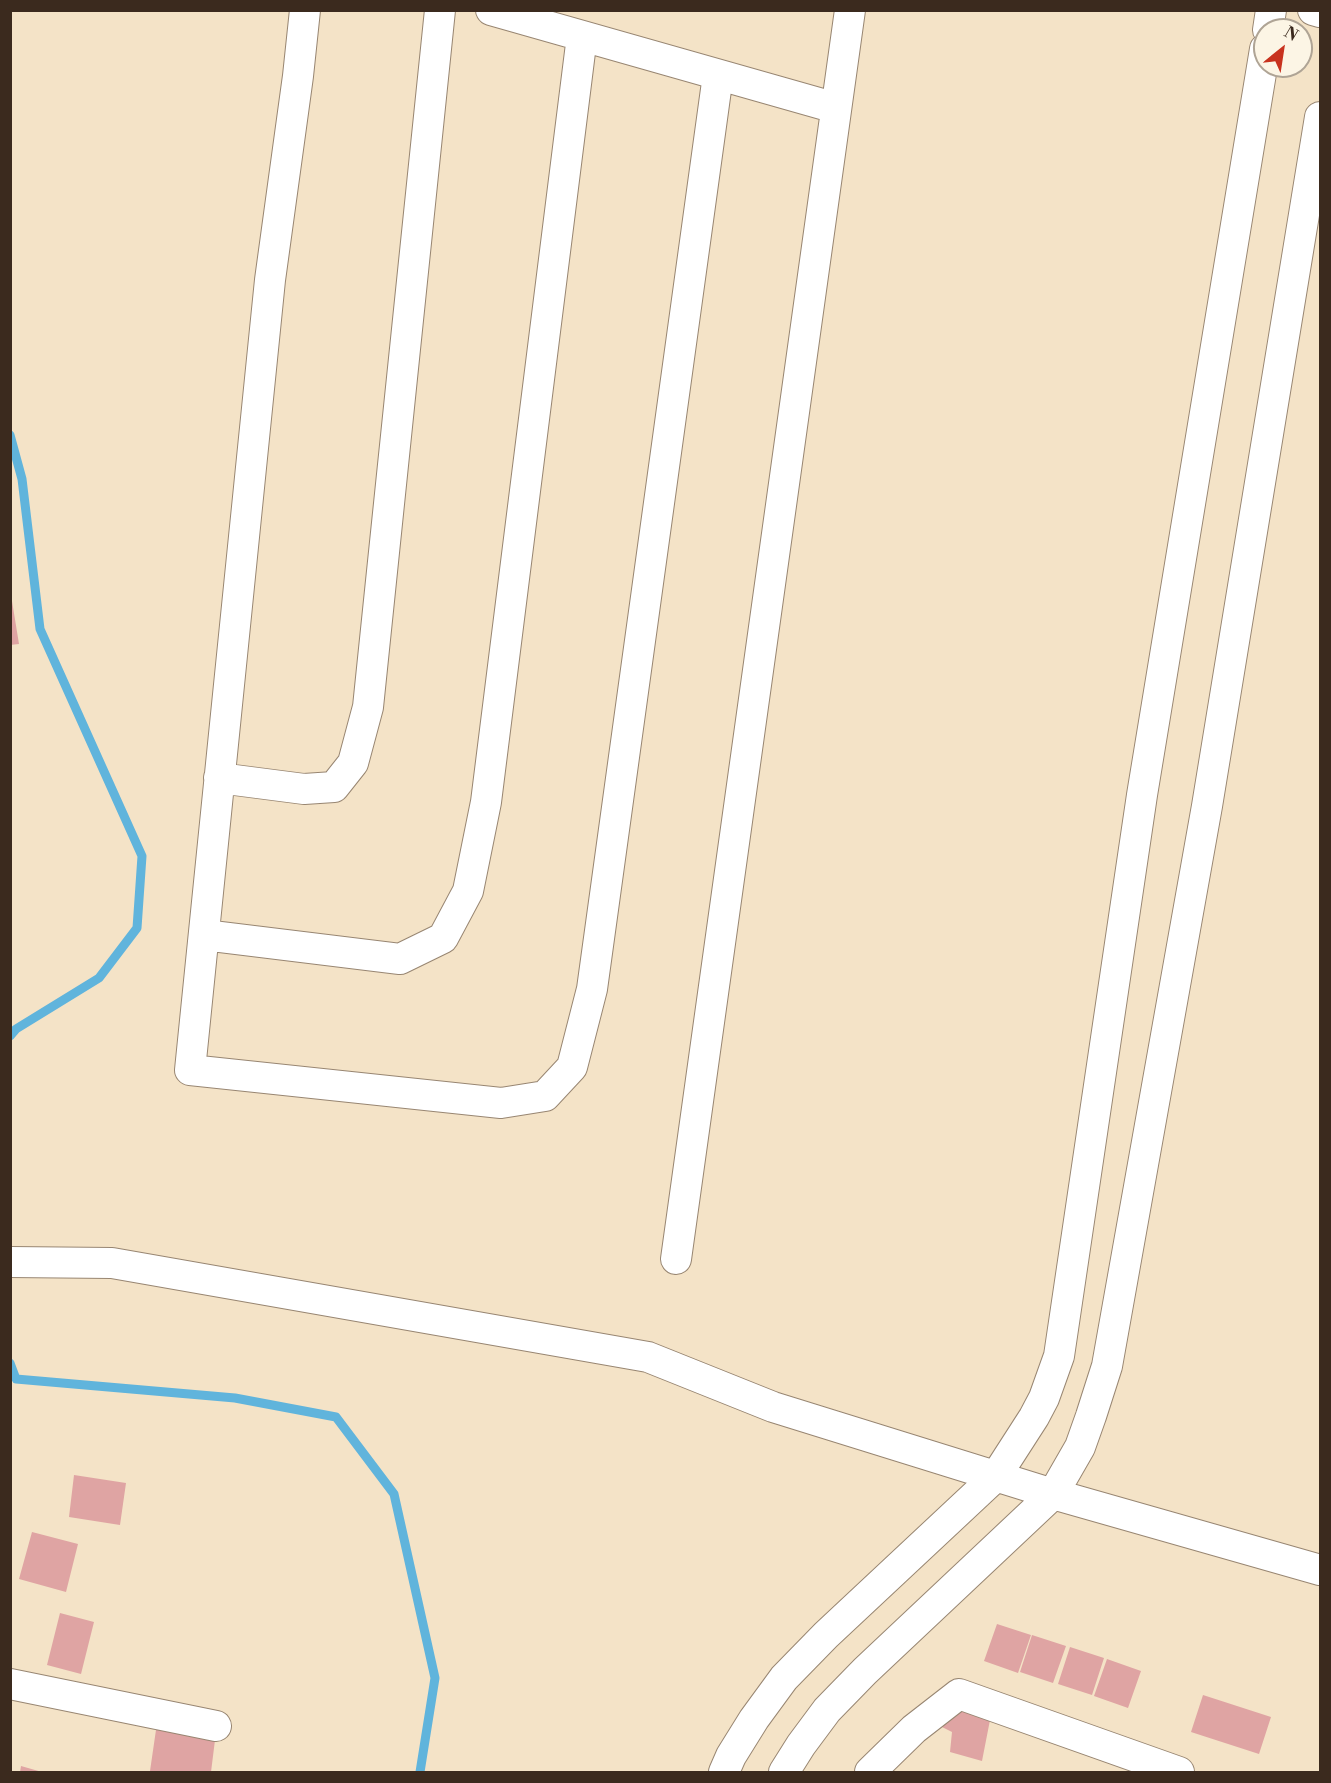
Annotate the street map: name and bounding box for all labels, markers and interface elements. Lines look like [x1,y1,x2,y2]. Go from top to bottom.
north arrow [1253,18,1313,78]
text: N [1281,22,1301,46]

